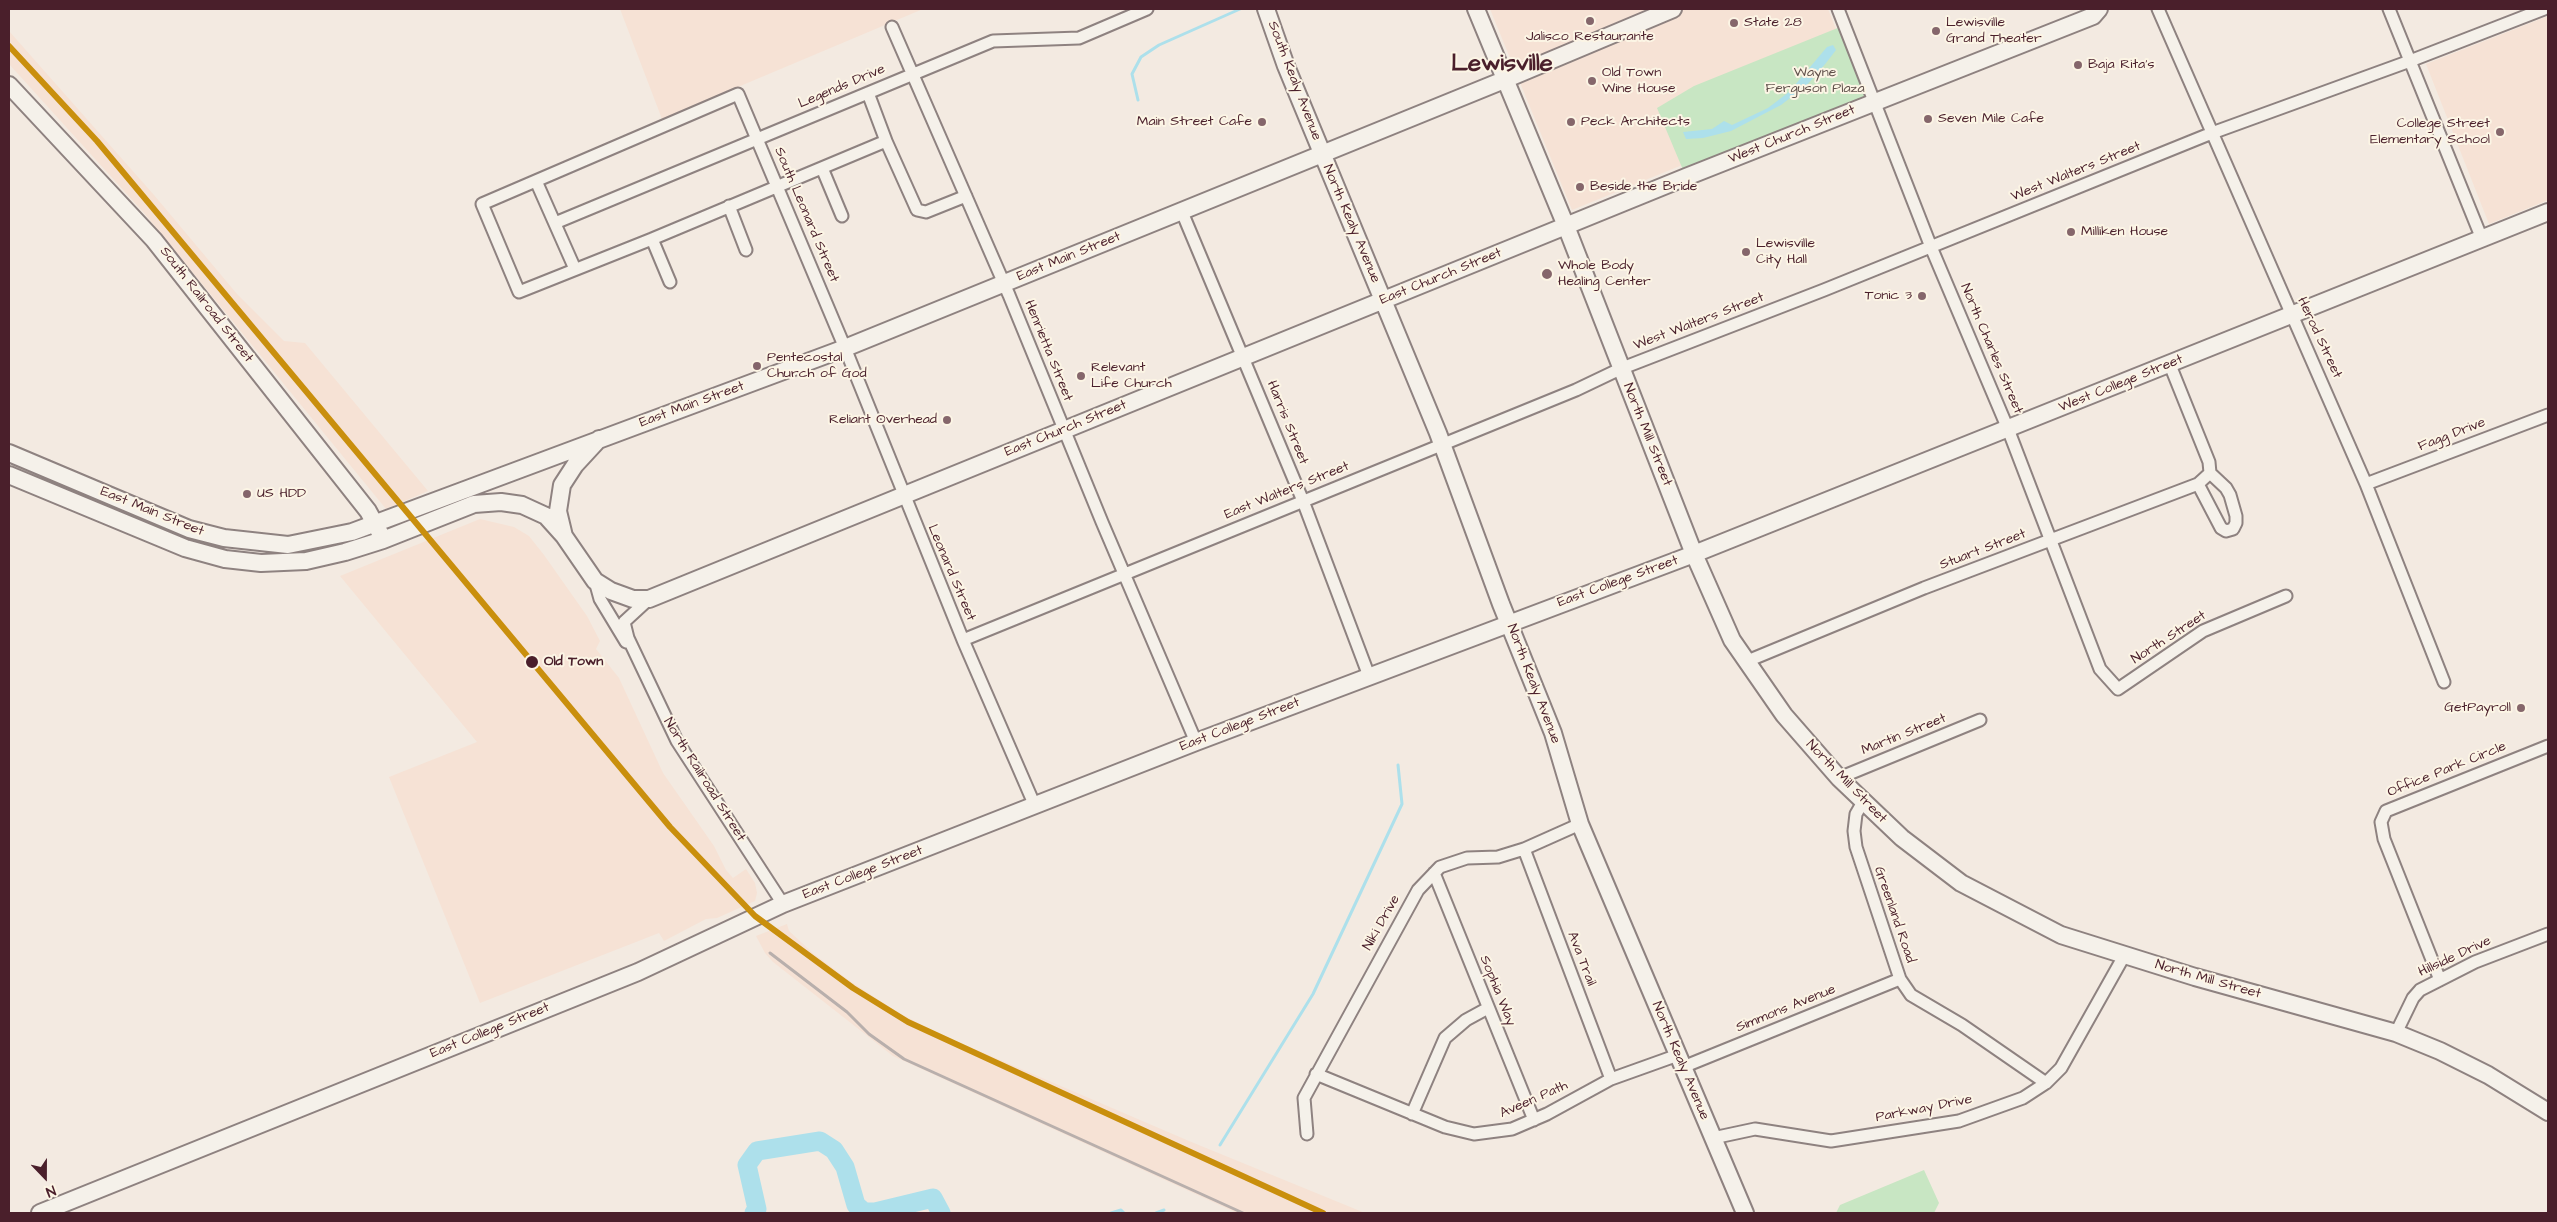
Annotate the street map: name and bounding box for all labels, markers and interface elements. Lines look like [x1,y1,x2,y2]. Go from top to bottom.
marker: Jalisco Restaurante [1584,15,1596,27]
place label: State 28 [1744,15,1802,31]
place label: Lewisville Grand Theater [1946,15,2042,48]
marker: State 28 [1728,17,1740,29]
street label: South Kealy Avenue [1264,19,1324,143]
marker: Lewisville Grand Theater [1930,25,1942,37]
place label: Jalisco Restaurante [1526,29,1654,45]
district label: Lewisville [1451,51,1553,79]
place label: Baja Rita's [2088,57,2154,73]
marker: Baja Rita's [2072,59,2084,71]
street label: Legends Drive [796,61,888,113]
place label: Old Town Wine House [1602,65,1676,98]
park label: Wayne Ferguson Plaza [1765,65,1865,98]
marker: Old Town Wine House [1586,75,1598,87]
street label: West Church Street [1726,102,1858,168]
place label: Seven Mile Cafe [1938,111,2044,127]
marker: Seven Mile Cafe [1922,113,1934,125]
place label: Main Street Cafe [1137,114,1252,130]
place label: Peck Architects [1581,114,1690,130]
marker: Main Street Cafe [1256,116,1268,128]
marker: Peck Architects [1565,116,1577,128]
place label: College Street Elementary School [2370,116,2490,148]
marker: College Street Elementary School [2494,126,2506,138]
street label: West Walters Street [2009,138,2143,206]
street label: South Leonard Street [770,145,842,285]
street label: North Kealy Avenue [1319,162,1383,286]
place label: Beside the Bride [1590,179,1697,195]
marker: Beside the Bride [1574,181,1586,193]
place label: Milliken House [2081,224,2168,240]
marker: Milliken House [2065,226,2077,238]
street label: East Main Street [1015,229,1123,285]
place label: Lewisville City Hall [1756,236,1815,268]
street label: South Railroad Street [156,244,256,366]
street label: East Church Street [1378,245,1504,309]
marker: Lewisville City Hall [1740,246,1752,258]
place label: Whole Body Healing Center [1558,258,1651,290]
marker: Whole Body Healing Center [1540,267,1554,281]
street label: North Charles Street [1956,281,2026,417]
place label: Tonic 3 [1865,288,1912,304]
street label: West Walters Street [1631,289,1767,355]
marker: Tonic 3 [1916,290,1928,302]
street label: Herod Street [2293,295,2345,381]
street label: Henrietta Street [1020,298,1076,404]
place label: Pentecostal Church of God [767,350,867,382]
street label: West College Street [2056,351,2186,417]
marker: Pentecostal Church of God [751,360,763,372]
place label: Relevant Life Church [1091,360,1172,392]
marker: Relevant Life Church [1075,370,1087,382]
street label: East Main Street [637,378,747,432]
street label: Harris Street [1263,379,1311,467]
street label: North Mill Street [1619,381,1675,489]
street label: East Church Street [1003,397,1129,461]
place label: Reliant Overhead [829,412,937,428]
marker: Reliant Overhead [941,414,953,426]
street label: Fagg Drive [2416,415,2488,455]
street label: East Walters Street [1222,458,1352,524]
street label: East Main Street [98,484,206,540]
place label: US HDD [257,486,306,502]
marker: US HDD [241,488,253,500]
street label: Leonard Street [923,522,979,624]
street label: Stuart Street [1937,526,2029,574]
street label: East College Street [1555,552,1681,612]
street label: North Street [2128,608,2210,668]
street label: North Kealy Avenue [1502,622,1564,746]
marker: Old Town [524,654,540,670]
place label: Old Town [544,654,603,670]
street label: East College Street [1178,694,1302,756]
place label: GetPayroll [2444,700,2511,716]
marker: GetPayroll [2515,702,2527,714]
street label: Martin Street [1859,710,1949,760]
street label: North Railroad Street [659,715,749,845]
street label: North Mill Street [1802,737,1890,827]
street label: Office Park Circle [2385,739,2509,801]
street label: East College Street [801,842,925,904]
street label: Greenland Road [1870,865,1918,965]
street label: Niki Drive [1360,892,1404,954]
street label: Ava Trail [1563,929,1599,989]
street label: Hillside Drive [2416,933,2494,981]
street label: Sophia Way [1475,953,1519,1029]
street label: North Mill Street [2153,957,2263,1003]
street label: Simmons Avenue [1734,981,1838,1037]
street label: East College Street [428,999,552,1063]
street label: North Kealy Avenue [1648,999,1712,1123]
street label: Aveen Path [1497,1078,1571,1122]
street label: Parkway Drive [1874,1091,1974,1127]
north arrow [20,1152,70,1202]
text: N [43,1180,58,1202]

